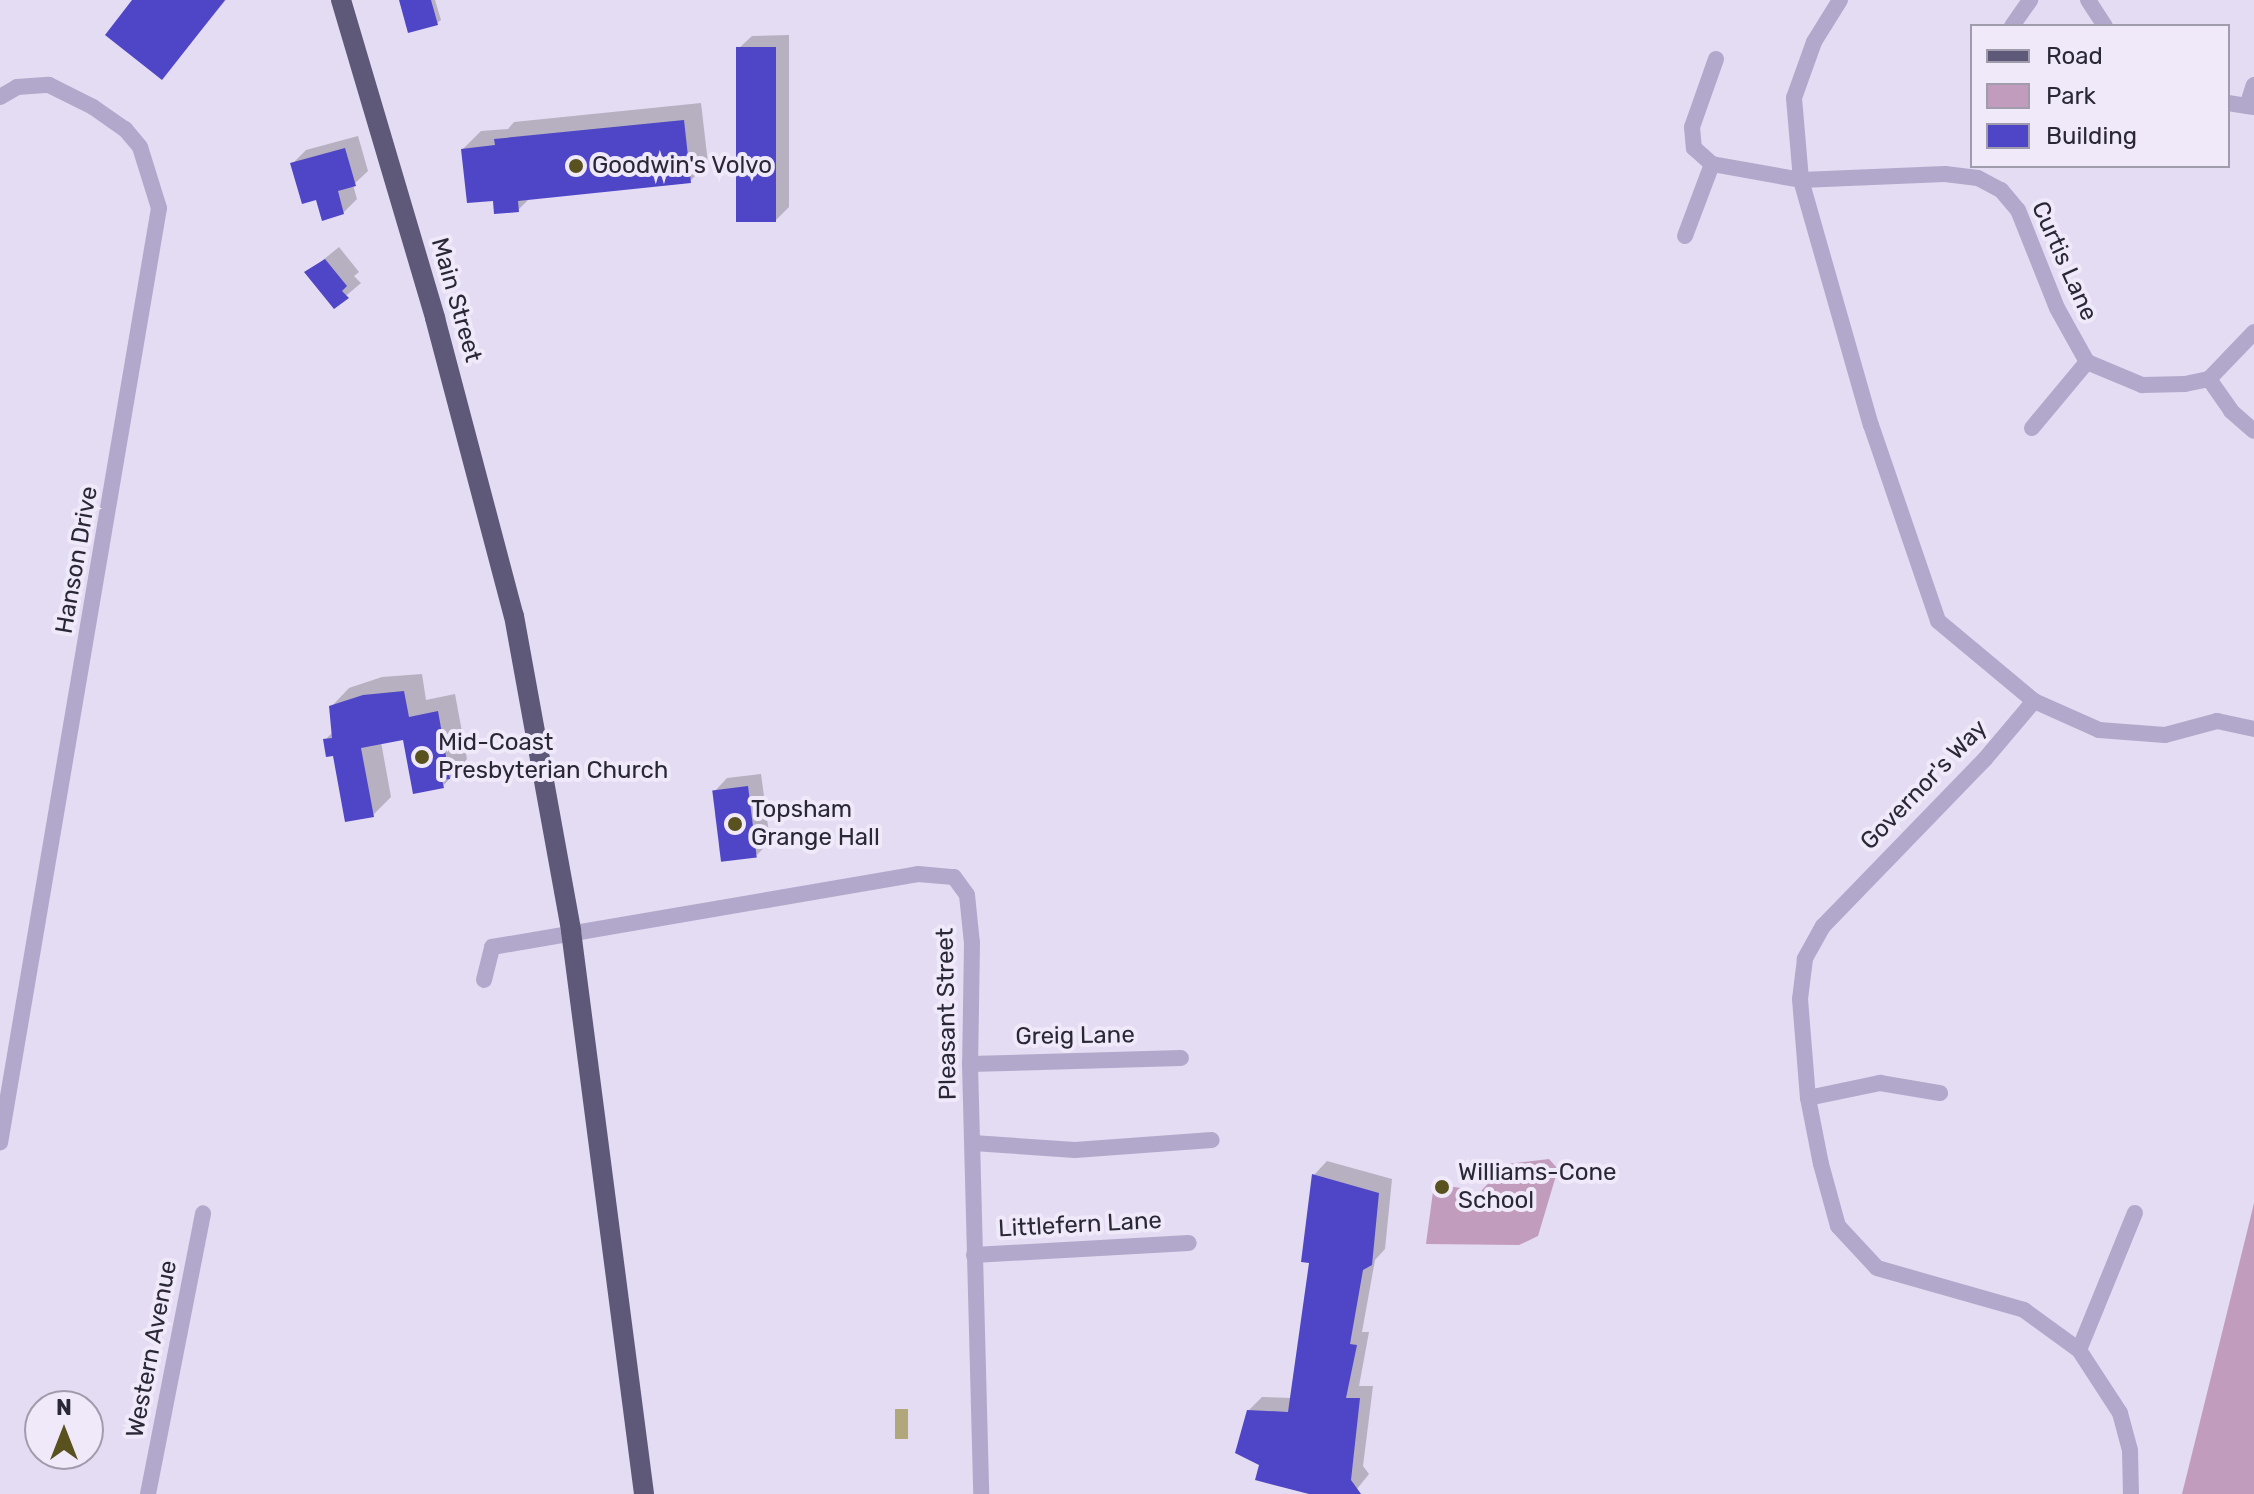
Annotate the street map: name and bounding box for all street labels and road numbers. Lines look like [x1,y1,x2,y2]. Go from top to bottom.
street label: Curtis Lane [2025,197,2103,325]
street label: Main Street [425,235,487,365]
street label: Hanson Drive [50,484,104,636]
street label: Governor's Way [1854,714,1994,856]
street label: Pleasant Street [931,928,963,1100]
street label: Greig Lane [1015,1021,1135,1051]
street label: Littlefern Lane [997,1206,1163,1244]
street label: Western Avenue [121,1258,183,1440]

